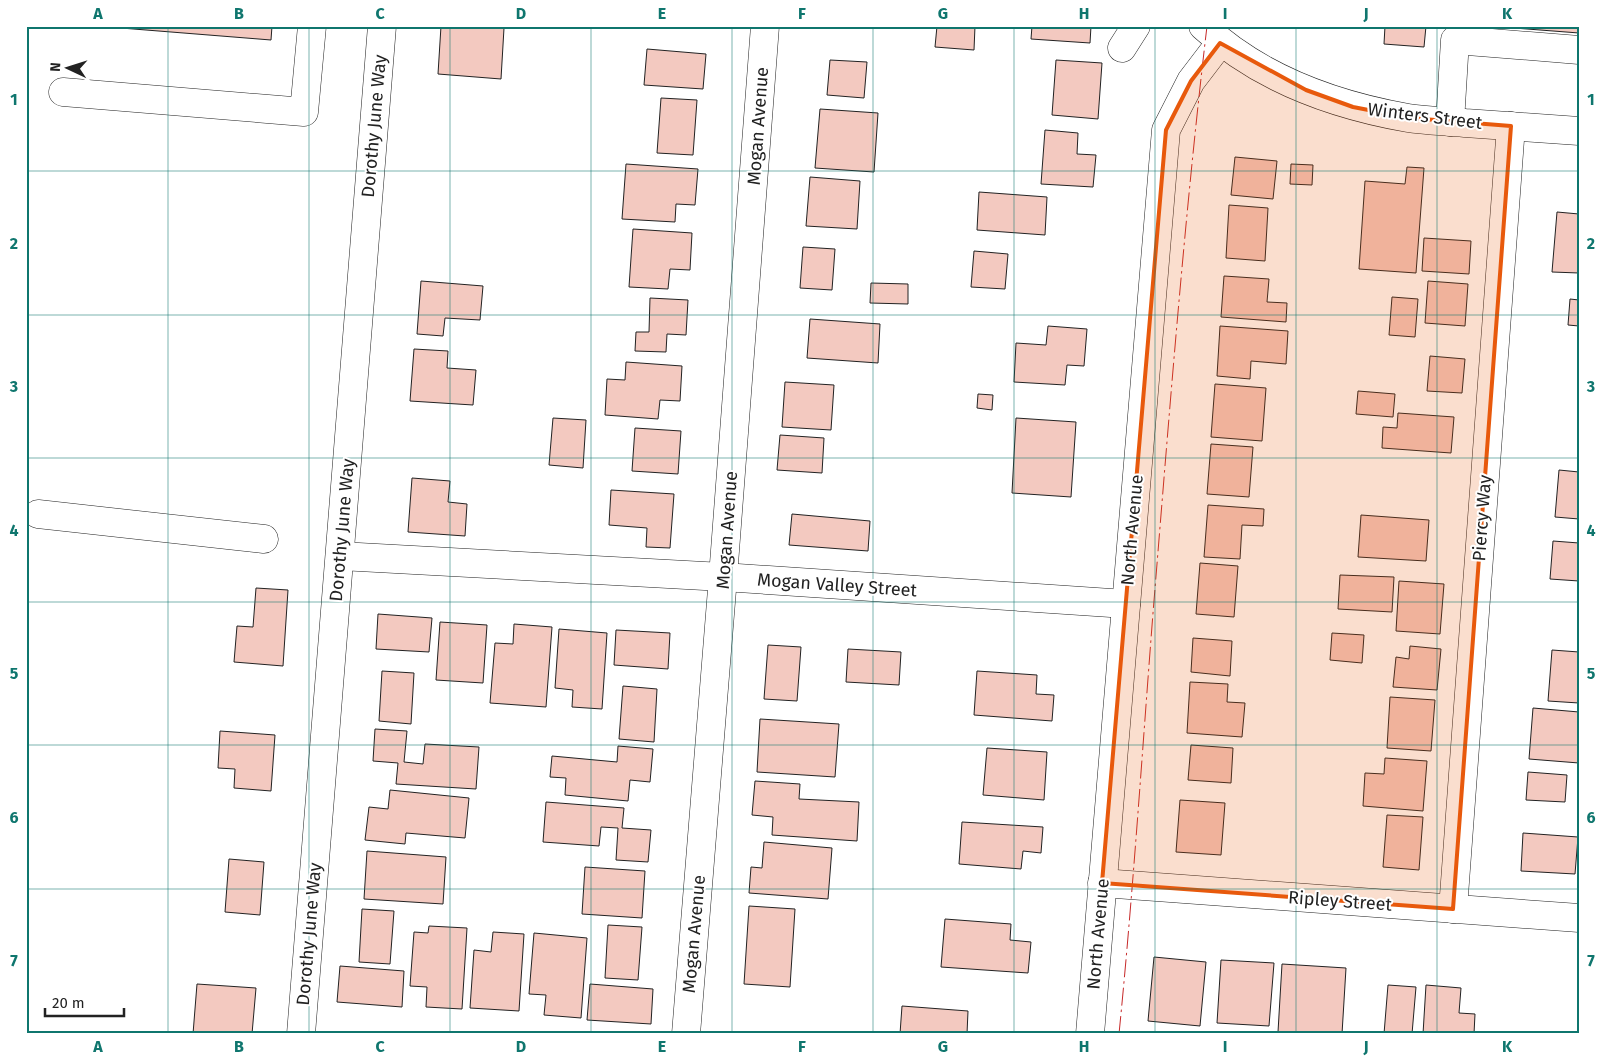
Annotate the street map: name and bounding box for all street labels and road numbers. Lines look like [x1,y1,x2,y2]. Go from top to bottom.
street label: Dorothy June Way [357,53,391,198]
street label: Mogan Avenue [743,66,773,186]
street label: Winters Street [1366,98,1484,134]
street label: Dorothy June Way [325,457,359,602]
street label: Mogan Avenue [712,470,742,590]
street label: North Avenue [1116,474,1148,586]
street label: Piercy Way [1468,474,1496,562]
street label: Mogan Valley Street [756,568,918,602]
street label: Dorothy June Way [292,861,326,1006]
street label: Mogan Avenue [678,874,710,994]
street label: North Avenue [1082,878,1114,990]
street label: Ripley Street [1287,886,1393,916]

